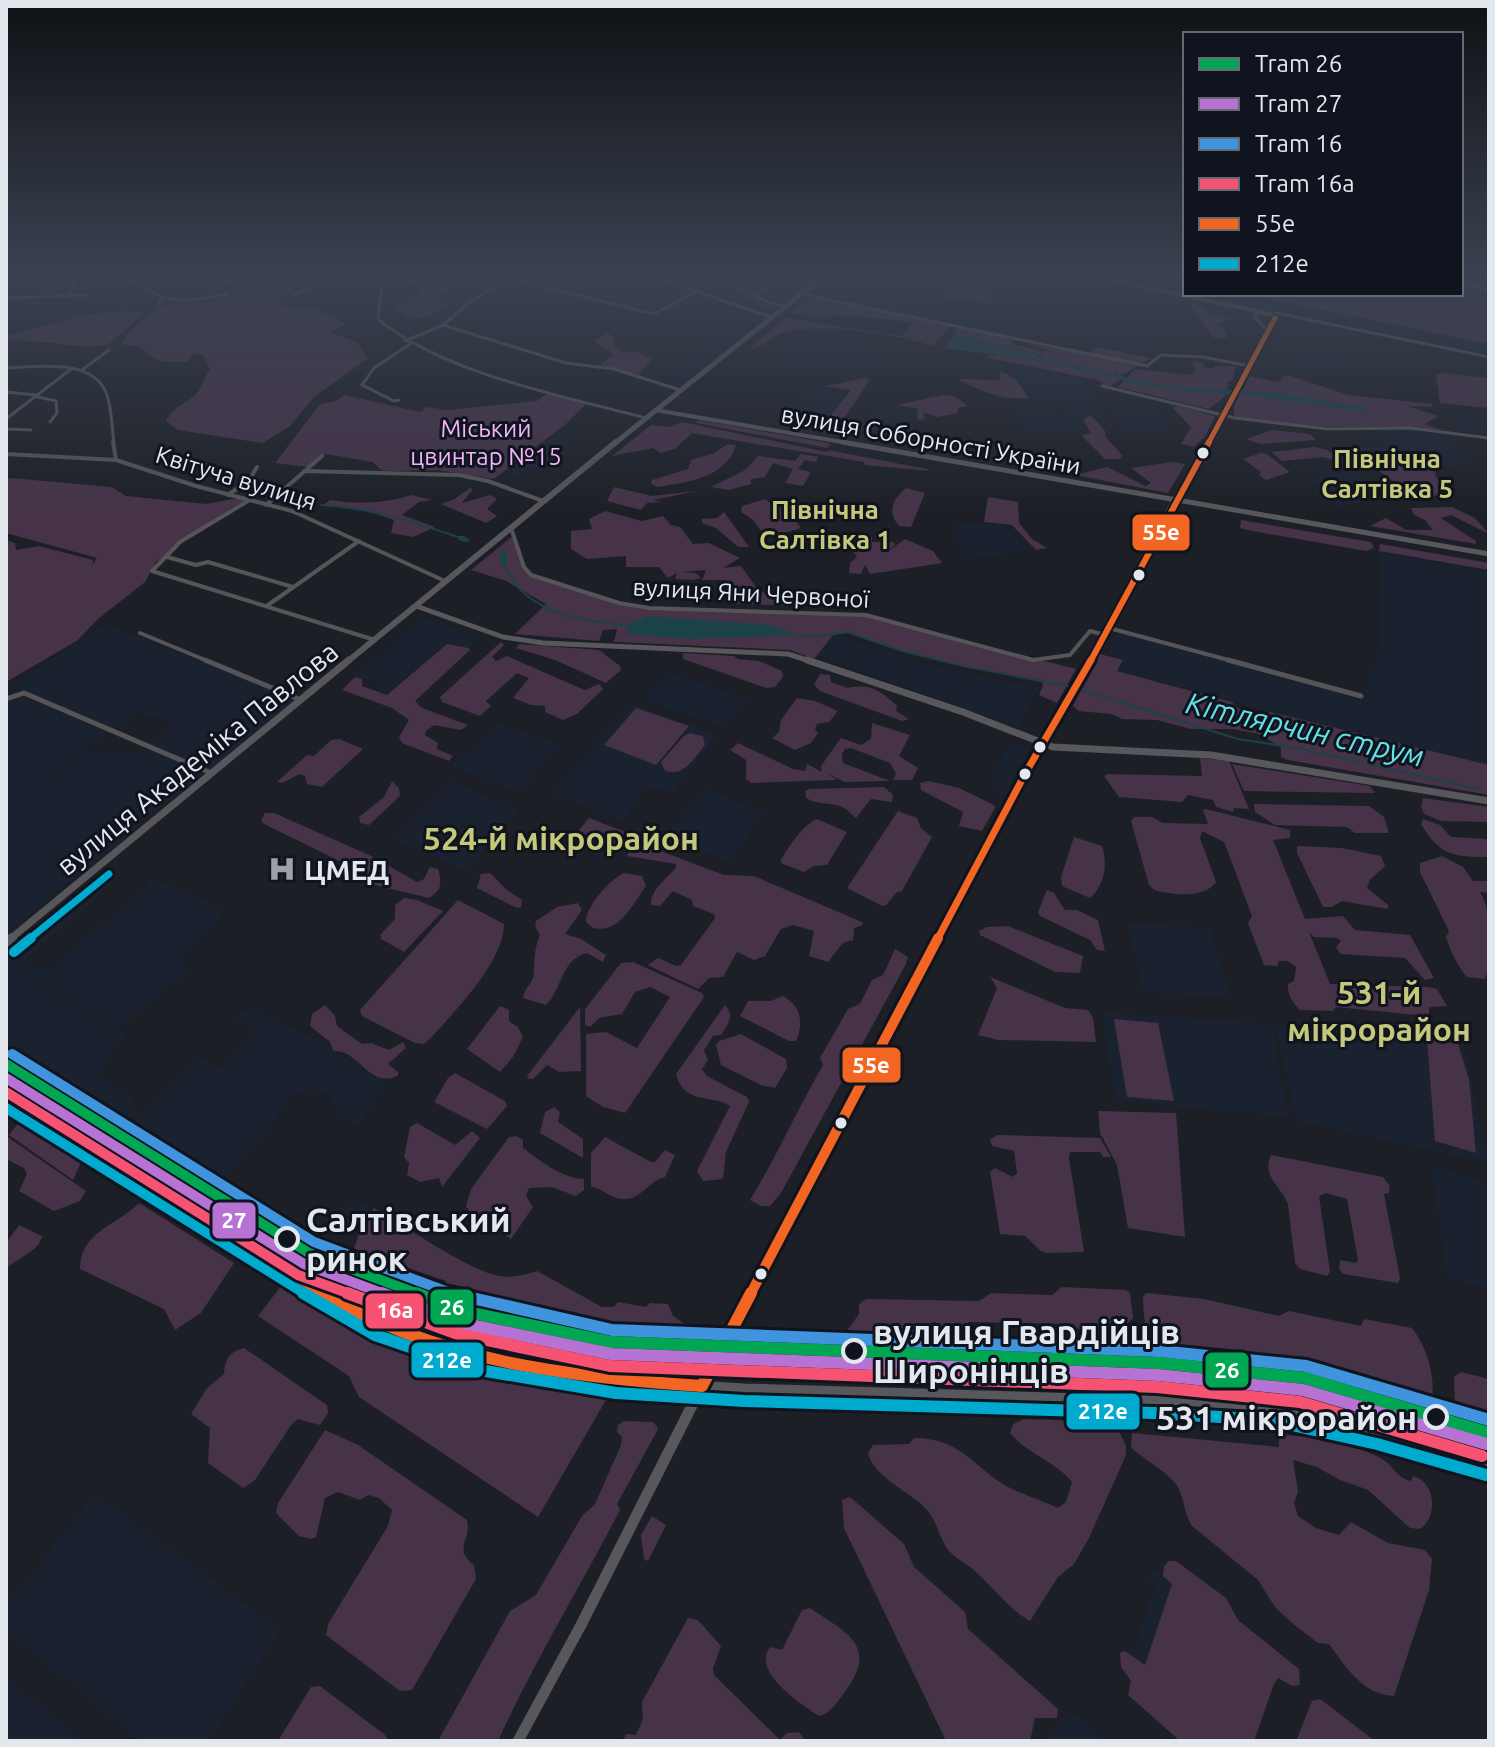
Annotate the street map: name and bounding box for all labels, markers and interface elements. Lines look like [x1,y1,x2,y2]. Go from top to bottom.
legend [1183,32,1463,296]
text: Tram 26 [1255,50,1342,77]
text: Tram 27 [1255,90,1342,117]
text: Tram 16 [1255,130,1342,157]
text: Tram 16a [1255,170,1355,197]
text: 55е [1255,210,1295,237]
text: 212е [1255,250,1309,277]
street label: вулиця Соборності України [779,400,1083,480]
park label: Міський цвинтар №15 [410,415,562,470]
street label: Квітуча вулиця [153,441,319,515]
district label: Північна Салтівка 5 [1321,444,1453,503]
unlabelled marker [1195,445,1211,461]
district label: Північна Салтівка 1 [759,495,891,554]
line badge: 55е [1131,513,1191,552]
text: 55е [1142,519,1180,544]
unlabelled marker [1131,567,1147,583]
street label: вулиця Яни Червоної [632,573,871,613]
street label: вулиця Академіка Павлова [50,635,344,881]
water label: Кітлярчин струм [1183,685,1427,773]
unlabelled marker [1032,739,1048,755]
unlabelled marker [1017,766,1033,782]
district label: 524-й мікрорайон [423,820,699,856]
hospital icon: ЦМЕД [267,854,297,884]
place label: ЦМЕД [304,854,389,885]
district label: 531-й мікрорайон [1287,974,1471,1047]
line badge: 55е [841,1046,902,1084]
text: 55е [852,1052,890,1077]
unlabelled marker [833,1115,849,1131]
place label: Салтівський ринок [306,1200,510,1277]
line badge: 27 [211,1201,257,1240]
text: 27 [222,1207,246,1232]
marker: Салтівський ринок [275,1227,299,1251]
unlabelled marker [753,1266,769,1282]
line badge: 26 [429,1288,475,1326]
line badge: 16a [364,1292,425,1330]
text: 26 [440,1294,464,1319]
text: 16a [377,1297,413,1322]
place label: вулиця Гвардійців Широнінців [873,1312,1180,1389]
marker: вулиця Гвардійців Широнінців [842,1339,866,1363]
line badge: 212е [410,1341,485,1379]
text: 212е [422,1347,472,1372]
line badge: 26 [1204,1351,1250,1389]
text: 26 [1215,1357,1239,1382]
line badge: 212е [1065,1392,1141,1431]
text: 212е [1078,1398,1128,1423]
place label: 531 мікрорайон [1156,1398,1417,1436]
marker: 531 мікрорайон [1424,1405,1448,1429]

